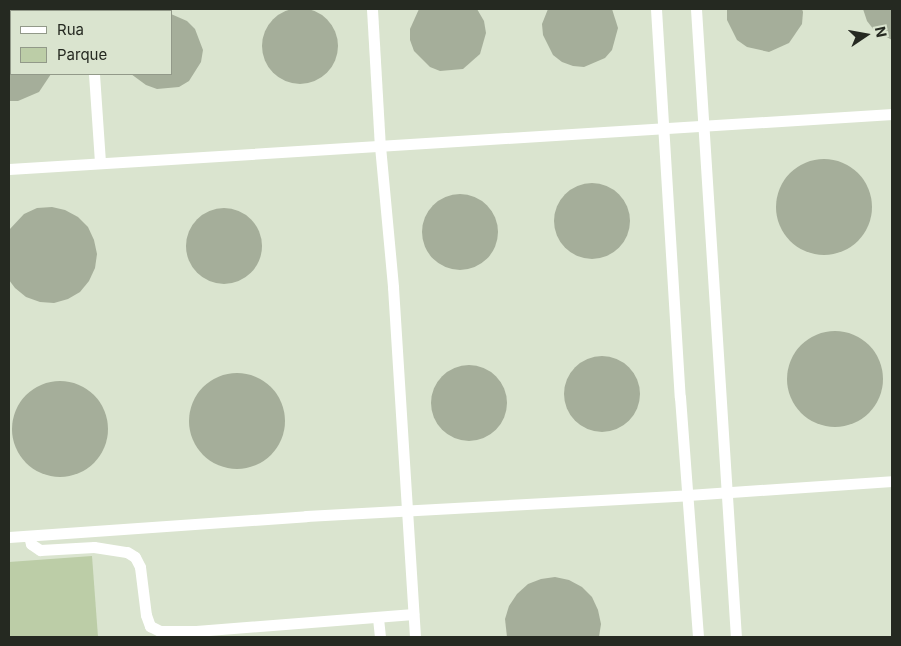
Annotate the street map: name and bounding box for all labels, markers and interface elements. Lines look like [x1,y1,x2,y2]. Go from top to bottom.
legend [10,10,172,75]
north arrow [841,10,891,60]
text: Rua [57,20,84,39]
text: N [872,25,891,39]
text: Parque [57,45,107,64]

